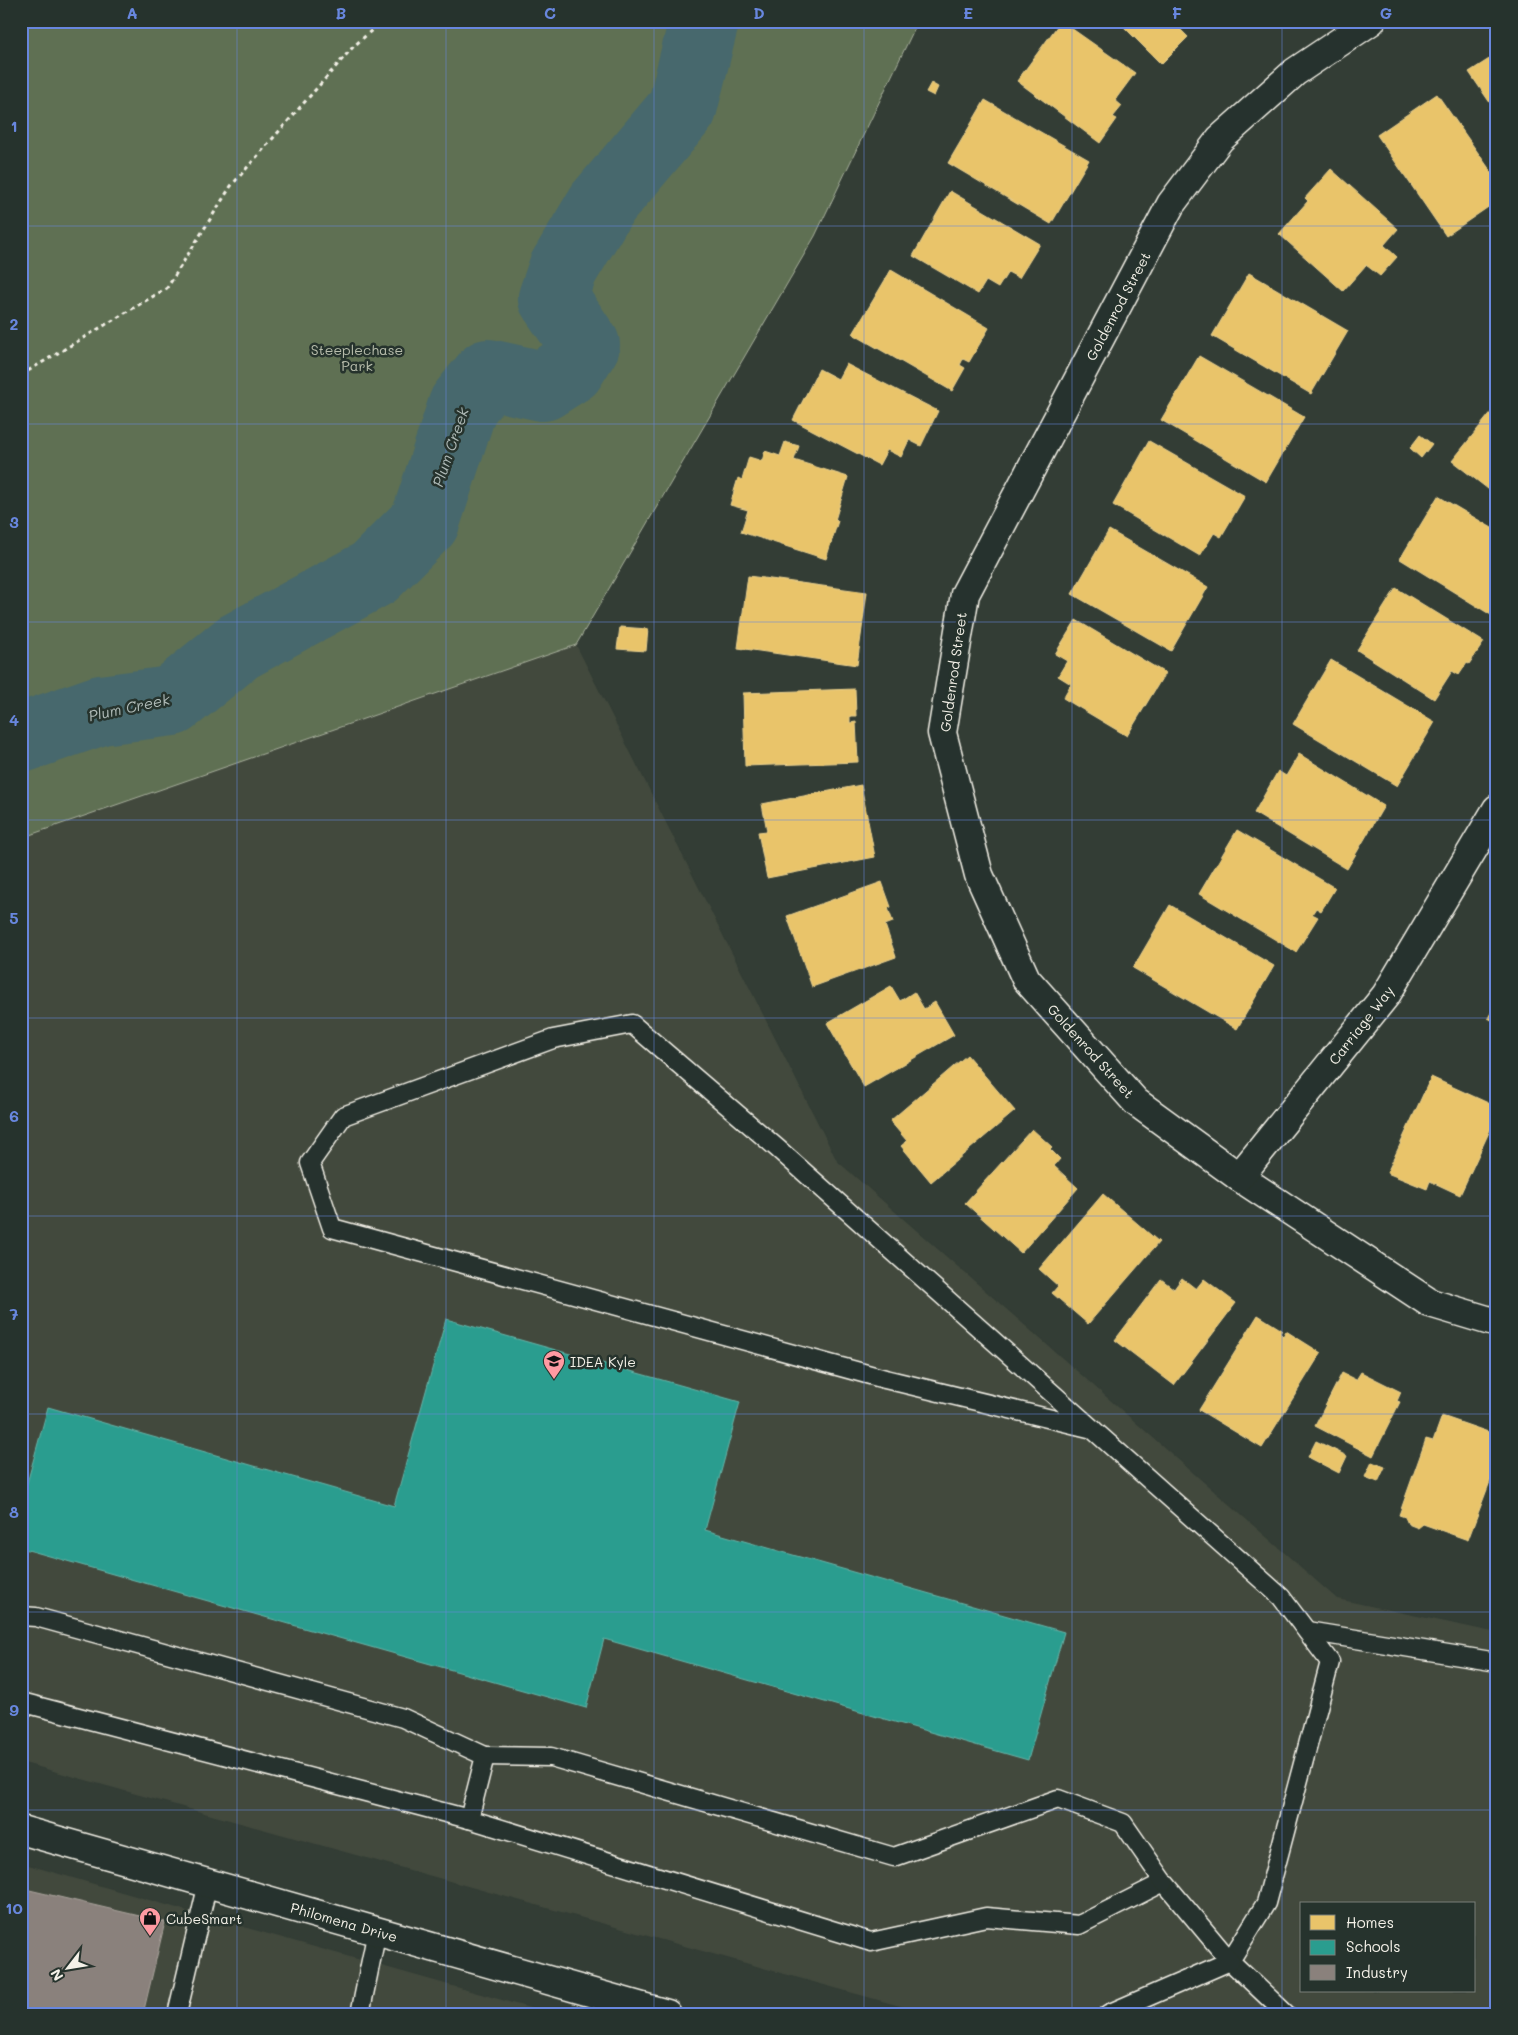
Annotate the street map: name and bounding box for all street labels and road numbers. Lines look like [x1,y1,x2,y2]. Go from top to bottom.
street label: Goldenrod Street [1081,248,1155,364]
street label: Goldenrod Street [935,611,971,733]
street label: Carriage Way [1324,982,1398,1068]
street label: Goldenrod Street [1044,1000,1138,1102]
street label: Philomena Drive [288,1898,400,1946]

